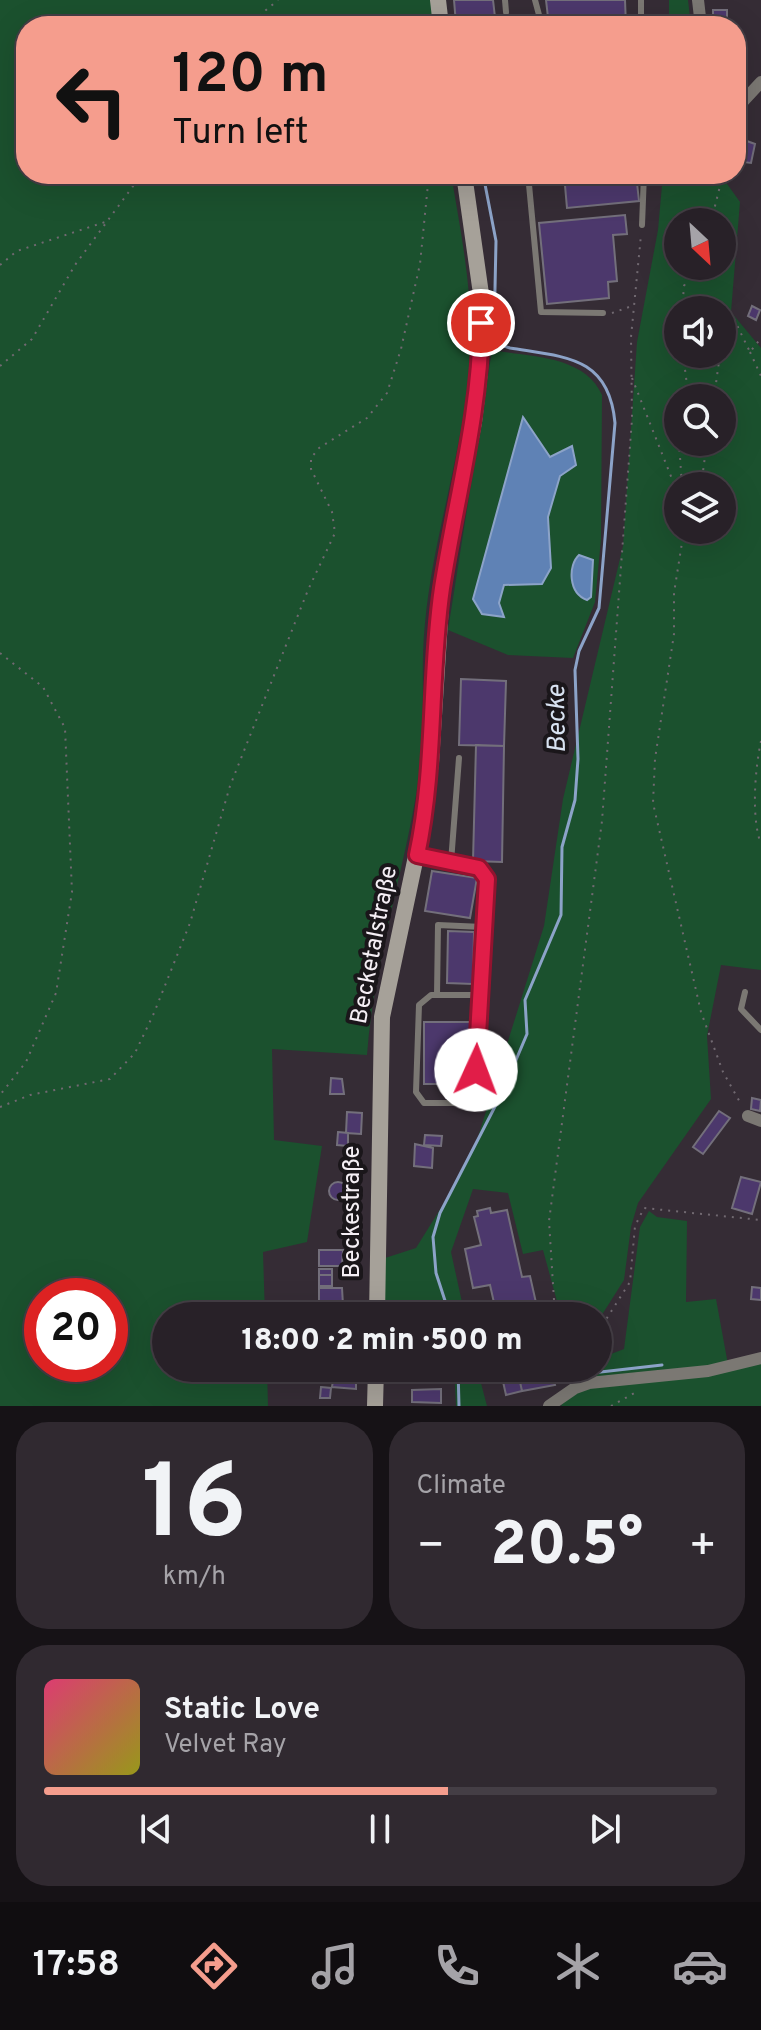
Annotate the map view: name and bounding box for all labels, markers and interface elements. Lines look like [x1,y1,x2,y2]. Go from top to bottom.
text: 120 m [172,42,329,112]
icon: left [40,48,144,152]
text: Turn left [172,111,309,157]
north arrow [664,208,736,280]
map controls [664,208,736,544]
pin [447,289,515,357]
button: sound [664,296,736,368]
icon: arrive [459,301,503,345]
button: search [664,384,736,456]
button: layers [664,472,736,544]
water label: Becke [541,684,575,753]
street label: Becketalstraße [345,863,405,1027]
position arrow [434,1028,518,1112]
street label: Beckestraße [338,1146,368,1278]
speed limit sign: 20 [24,1278,128,1382]
text: 18:00 · 2 min · 500 m [241,1323,523,1360]
text: 16 [141,1443,247,1575]
text: Climate [417,1470,506,1503]
text: 20.5° [490,1510,643,1586]
text: − [417,1520,445,1576]
text: + [689,1520,717,1576]
text: km/h [163,1561,226,1594]
text: Static Love [164,1692,320,1729]
text: Velvet Ray [164,1729,287,1762]
icon: previous [134,1807,178,1851]
icon: pause [358,1807,402,1851]
icon: next [583,1807,627,1851]
icon: directions [186,1938,242,1994]
icon: music [307,1938,363,1994]
icon: phone [429,1938,485,1994]
icon: climate [550,1938,606,1994]
icon: car [672,1938,728,1994]
text: 17:58 [33,1943,120,1989]

